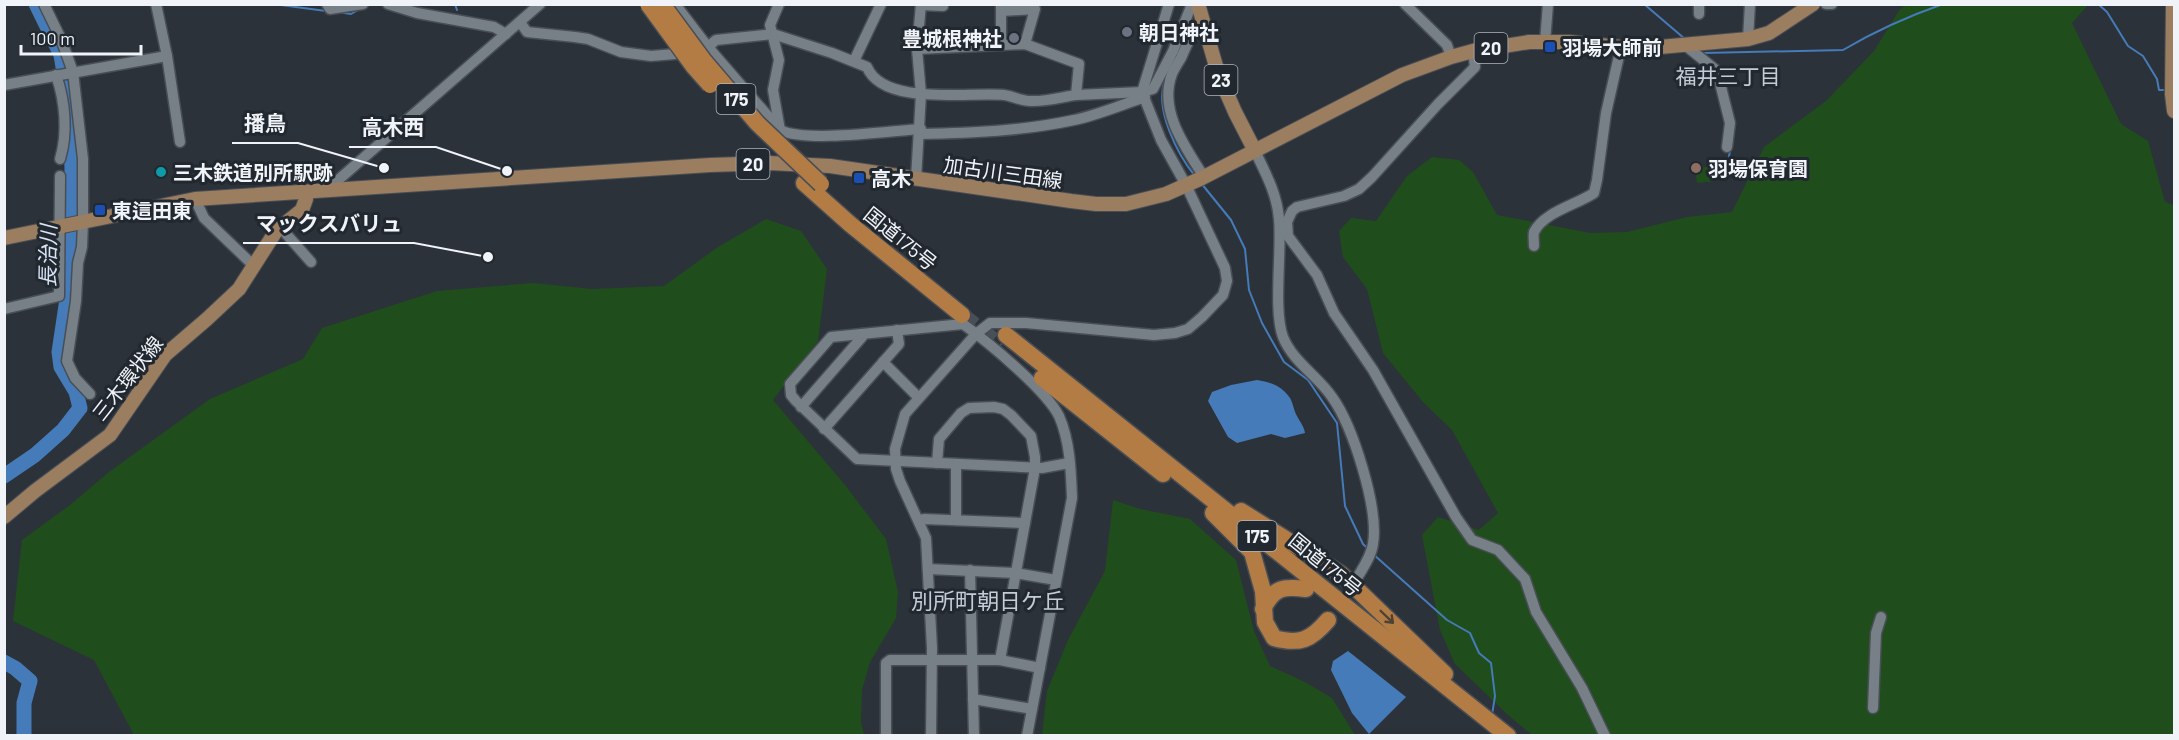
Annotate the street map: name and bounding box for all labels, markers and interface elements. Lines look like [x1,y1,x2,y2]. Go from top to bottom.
scale bar [21,18,141,56]
place label: 朝日神社 [1139,20,1219,44]
marker: 朝日神社 [1120,25,1134,39]
place label: 豊城根神社 [902,26,1002,50]
text: 100 m [30,27,75,49]
marker: 豊城根神社 [1007,31,1021,45]
road number: 20 [1474,33,1508,63]
place label: 羽場大師前 [1562,35,1662,59]
marker: 羽場大師前 [1543,40,1557,54]
district label: 福井三丁目 [1676,63,1781,88]
road number: 23 [1204,65,1238,95]
road number: 175 [716,84,756,114]
callout: 播鳥 [232,104,298,143]
callout: 高木西 [349,108,436,147]
text: 播鳥 [244,110,286,135]
text: 高木西 [362,114,425,139]
road number: 20 [736,149,770,179]
street label: 加古川三田線 [942,152,1064,192]
place label: 羽場保育園 [1708,156,1808,180]
place label: 三木鉄道別所駅跡 [173,160,333,184]
marker: 羽場保育園 [1689,161,1703,175]
marker: 三木鉄道別所駅跡 [154,165,168,179]
place label: 高木 [871,166,911,190]
marker: 高木 [852,171,866,185]
place label: 東這田東 [112,198,192,222]
street label: 国道175号 [860,201,942,275]
marker: 東這田東 [93,203,107,217]
callout: マックスバリュ [243,204,414,243]
text: マックスバリュ [256,210,402,235]
water label: 長治川 [34,222,60,288]
street label: 三木環状線 [87,331,167,425]
road number: 175 [1238,521,1276,551]
street label: 国道175号 [1285,527,1367,601]
district label: 別所町朝日ケ丘 [911,587,1065,613]
one-way arrow [1379,609,1394,624]

